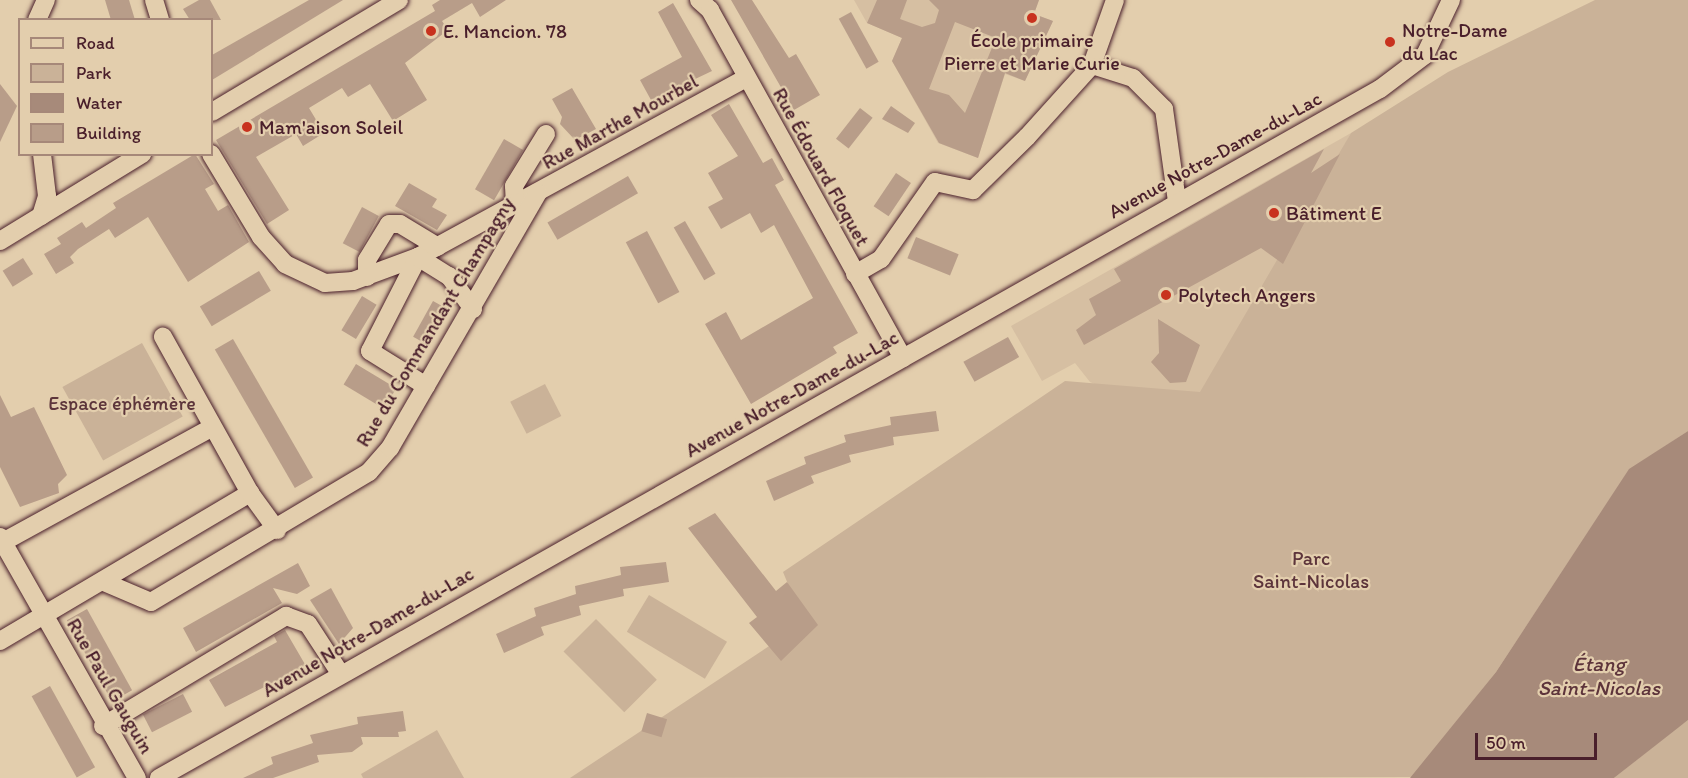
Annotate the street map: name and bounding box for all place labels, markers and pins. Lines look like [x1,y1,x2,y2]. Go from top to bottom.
marker: École primaire Pierre et Marie Curie [1025,11,1039,25]
place label: E. Mancion. 78 [443,19,567,43]
place label: Notre-Dame du Lac [1402,19,1508,66]
marker: E. Mancion. 78 [424,24,438,38]
place label: École primaire Pierre et Marie Curie [944,28,1120,75]
marker: Notre-Dame du Lac [1383,35,1397,49]
place label: Mam'aison Soleil [259,115,403,139]
marker: Mam'aison Soleil [240,120,254,134]
place label: Bâtiment E [1286,201,1382,225]
marker: Bâtiment E [1267,206,1281,220]
place label: Polytech Angers [1178,283,1316,307]
marker: Polytech Angers [1159,288,1173,302]

